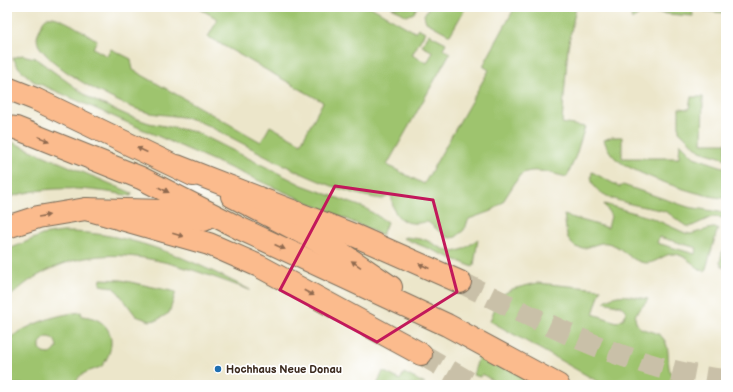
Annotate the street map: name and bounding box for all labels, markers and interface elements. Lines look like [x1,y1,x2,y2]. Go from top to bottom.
one-way arrow [38,137,50,143]
one-way arrow [136,147,148,153]
one-way arrow [158,186,169,193]
one-way arrow [38,212,50,218]
one-way arrow [172,232,184,238]
one-way arrow [274,244,286,250]
one-way arrow [351,260,362,268]
one-way arrow [418,263,430,269]
one-way arrow [303,290,314,297]
place label: Hochhaus Neue Donau [226,363,342,376]
marker: Hochhaus Neue Donau [213,364,223,374]

